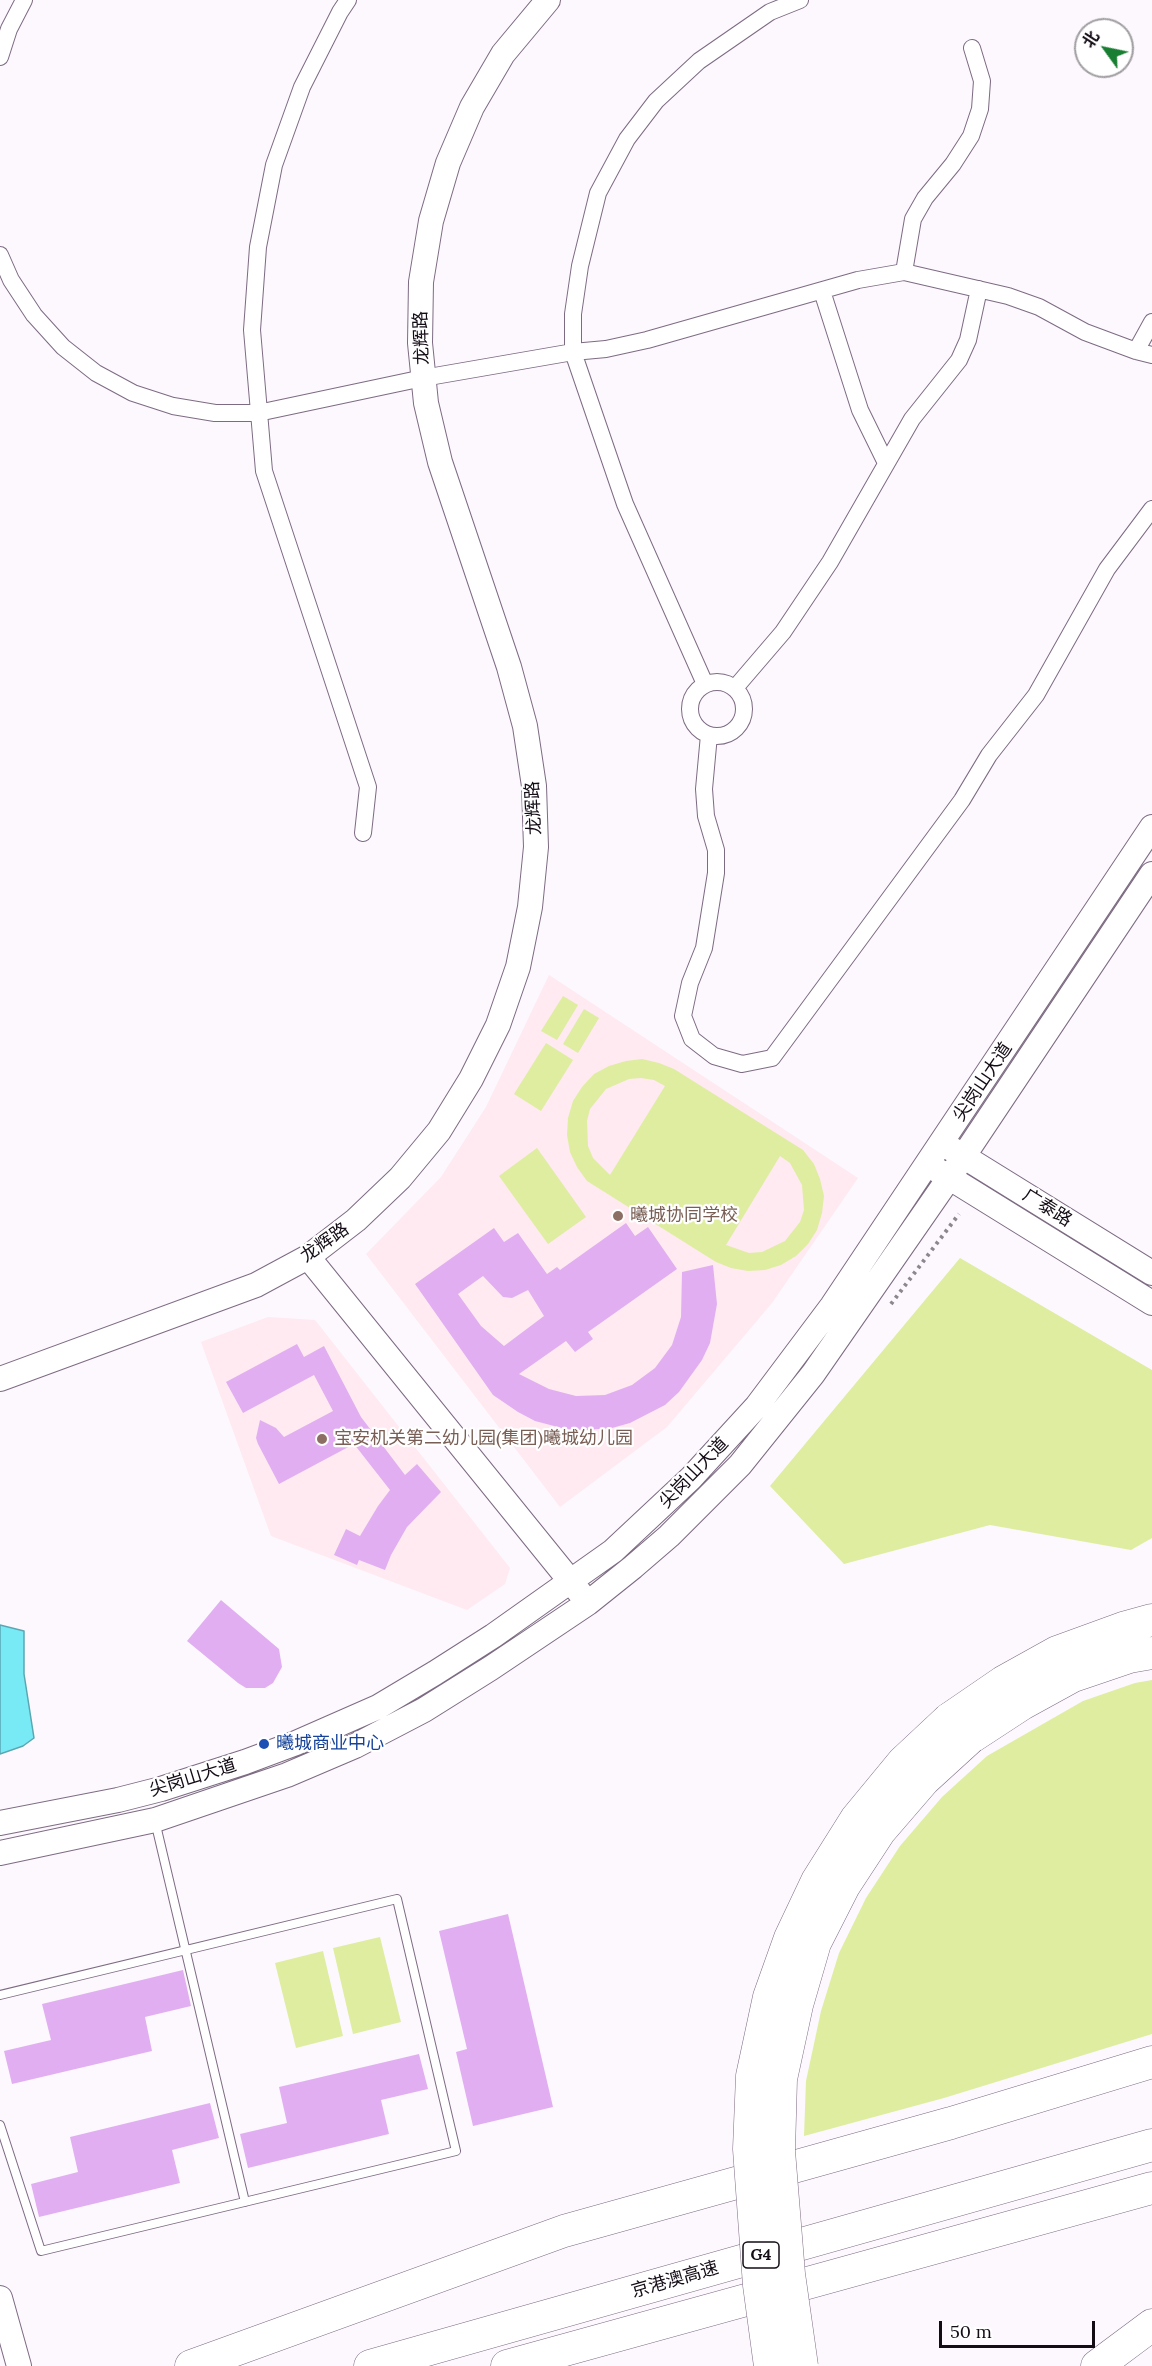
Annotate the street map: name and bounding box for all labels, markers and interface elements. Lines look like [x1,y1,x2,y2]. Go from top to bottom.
north arrow [1074,18,1134,78]
text: 北 [1078,27,1103,51]
street label: 龙辉路 [410,311,434,365]
street label: 龙辉路 [522,780,546,836]
street label: 尖岗山大道 [949,1039,1017,1125]
street label: 广泰路 [1018,1185,1076,1231]
place label: 曦城协同学校 [630,1205,738,1227]
marker: 曦城协同学校 [611,1209,625,1223]
street label: 龙辉路 [297,1219,353,1267]
place label: 宝安机关第二幼儿园(集团)曦城幼儿园 [334,1428,633,1450]
marker: 宝安机关第二幼儿园(集团)曦城幼儿园 [315,1432,329,1446]
street label: 尖岗山大道 [655,1433,733,1513]
place label: 曦城商业中心 [276,1733,384,1755]
marker: 曦城商业中心 [257,1737,271,1751]
street label: 尖岗山大道 [147,1755,239,1801]
road number: G4 [743,2242,779,2268]
street label: 京港澳高速 [629,2257,721,2303]
scale bar [942,2309,1098,2347]
text: 50 m [950,2320,992,2343]

